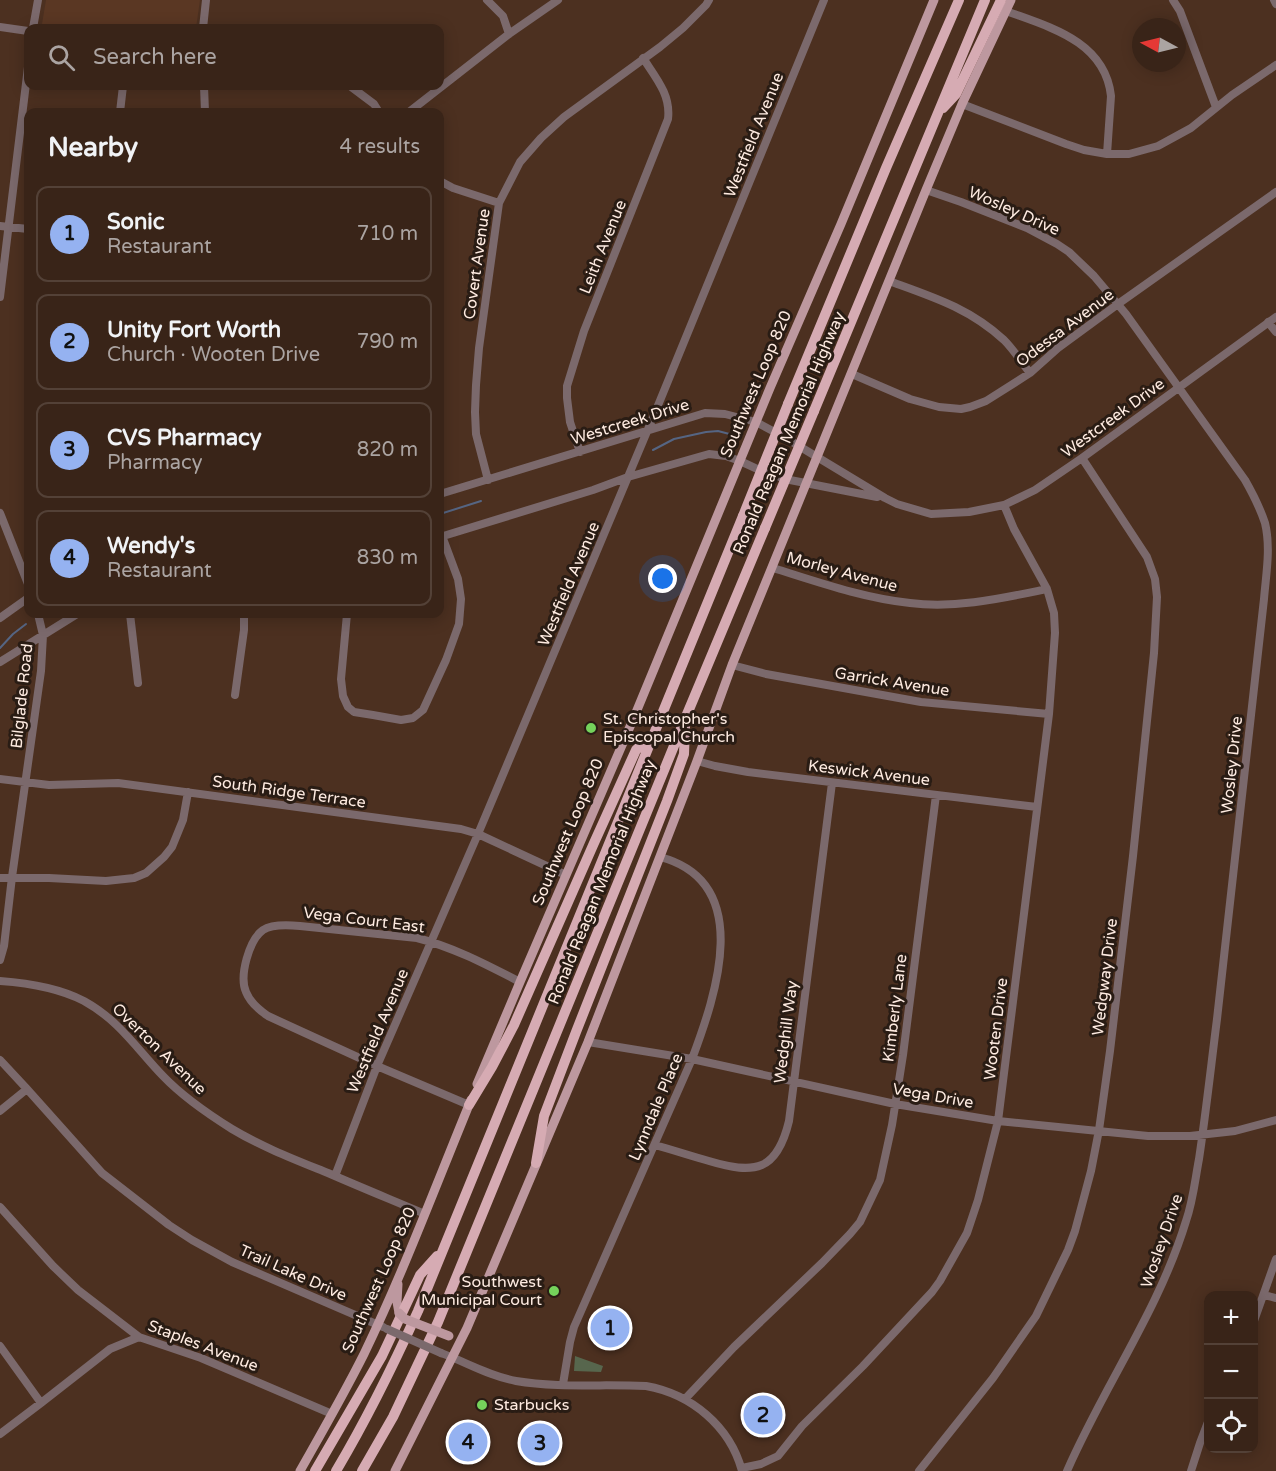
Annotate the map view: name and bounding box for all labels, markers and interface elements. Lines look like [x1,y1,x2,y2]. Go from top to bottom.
north arrow [1132,18,1186,72]
search box [24,24,444,90]
icon: search [45,41,78,74]
text: Search here [93,44,217,70]
street label: Westfield Avenue [720,70,788,200]
text: Nearby [48,132,138,163]
text: 4 results [340,135,420,159]
street label: Wosley Drive [965,182,1063,240]
street label: Leith Avenue [575,197,631,297]
street label: Covert Avenue [459,207,495,321]
text: Sonic [107,209,165,235]
text: 1 [63,222,76,246]
text: 710 m [357,222,418,246]
text: Restaurant [107,235,212,259]
street label: Odessa Avenue [1012,285,1118,371]
street label: Southwest Loop 820 [716,308,796,460]
street label: Ronald Reagan Memorial Highway [729,308,850,558]
text: Unity Fort Worth [107,317,281,343]
text: 2 [63,330,76,354]
text: 790 m [357,330,418,354]
text: Church · Wooten Drive [107,343,320,367]
street label: Westcreek Drive [1057,374,1169,462]
street label: Westcreek Drive [568,394,692,450]
text: CVS Pharmacy [107,425,262,451]
text: 3 [63,438,76,462]
text: 820 m [357,438,418,462]
text: Pharmacy [107,451,202,475]
street label: Westfield Avenue [534,519,604,649]
text: Wendy's [107,533,195,559]
text: 4 [63,546,76,570]
text: 830 m [357,546,418,570]
street label: Morley Avenue [784,548,900,596]
text: Restaurant [107,559,212,583]
your location [648,564,677,593]
street label: Bilglade Road [7,642,37,750]
street label: Garrick Avenue [833,663,951,701]
place label: St. Christopher's Episcopal Church [603,709,735,747]
street label: Wosley Drive [1217,715,1247,815]
marker: St. Christopher's Episcopal Church [584,721,598,735]
street label: Southwest Loop 820 [528,756,608,908]
street label: Ronald Reagan Memorial Highway [544,756,661,1007]
street label: Keswick Avenue [807,756,931,790]
street label: South Ridge Terrace [211,771,367,813]
street label: Vega Court East [302,903,426,937]
street label: Wedgway Drive [1088,917,1122,1037]
street label: Kimberly Lane [878,953,912,1063]
street label: Westfield Avenue [343,966,413,1096]
street label: Wooten Drive [980,977,1012,1081]
street label: Wedghill Way [770,979,802,1085]
street label: Overton Avenue [108,999,210,1099]
street label: Lynndale Place [624,1050,688,1164]
street label: Vega Drive [891,1079,975,1113]
street label: Wosley Drive [1137,1191,1187,1291]
street label: Southwest Loop 820 [338,1204,420,1356]
street label: Trail Lake Drive [236,1240,350,1306]
place label: Southwest Municipal Court [421,1272,542,1310]
marker: Southwest Municipal Court [547,1284,561,1298]
map controls [1204,1291,1258,1453]
button: + [1204,1291,1258,1345]
pin: 1 [590,1306,630,1350]
street label: Staples Avenue [145,1316,261,1376]
button: − [1204,1345,1258,1399]
pin: 2 [744,1392,783,1438]
place label: Starbucks [494,1395,569,1415]
marker: Starbucks [475,1398,489,1412]
button: locate [1204,1399,1258,1453]
pin: 4 [448,1420,488,1464]
pin: 3 [520,1420,560,1466]

